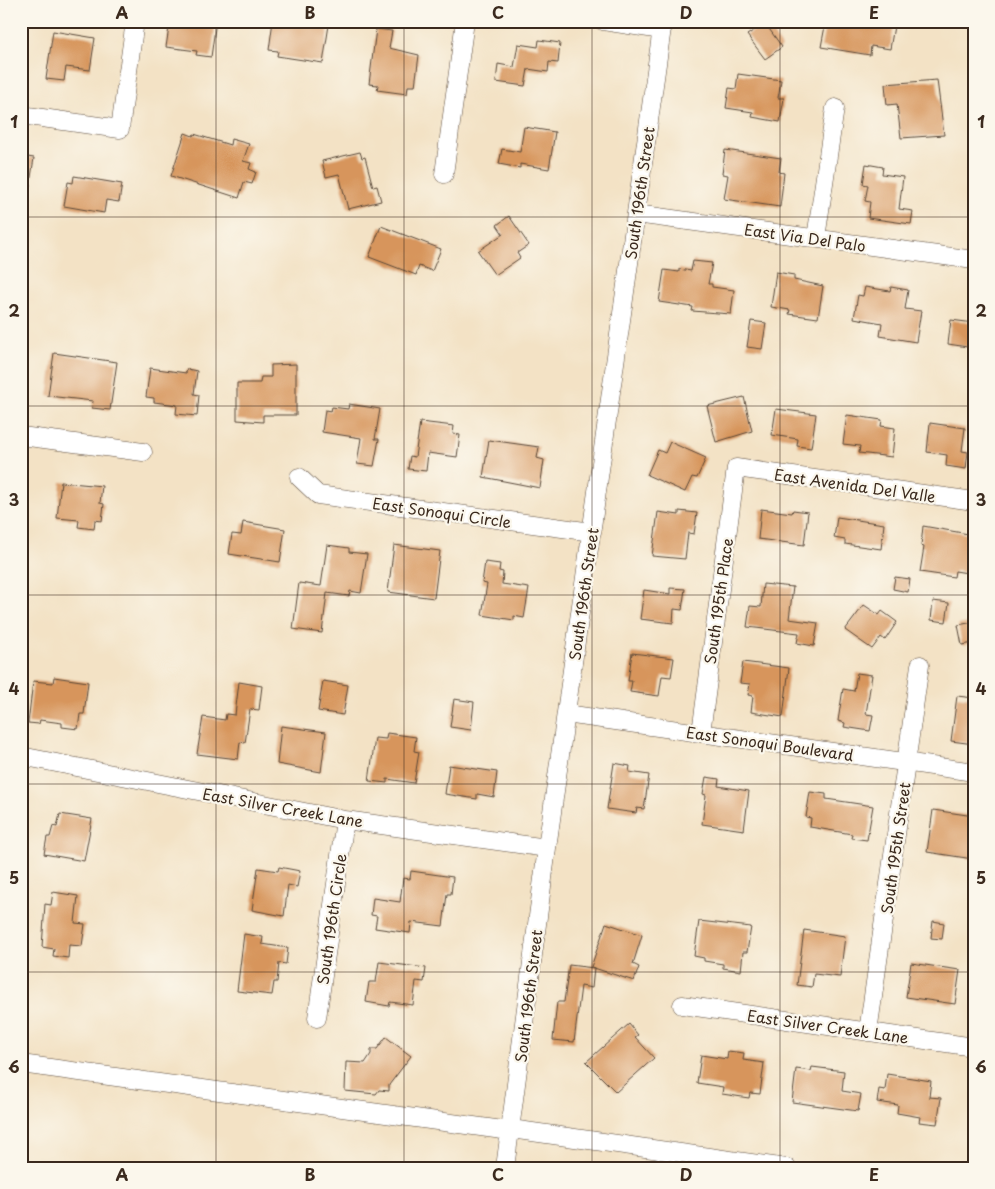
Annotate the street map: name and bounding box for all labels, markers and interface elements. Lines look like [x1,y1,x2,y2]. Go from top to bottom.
text: A [116,0,129,24]
text: B [305,0,316,24]
text: C [492,0,504,24]
text: D [680,0,692,24]
text: E [869,0,879,24]
text: 1 [10,109,18,133]
text: 1 [977,109,985,133]
street label: South 196th Street [618,125,660,261]
street label: East Via Del Palo [743,217,867,257]
text: 2 [8,298,20,322]
text: 2 [975,298,987,322]
street label: East Avenida Del Valle [773,462,937,508]
text: 3 [9,487,19,511]
text: 3 [976,487,986,511]
street label: East Sonoqui Circle [371,491,513,533]
street label: South 196th Street [562,526,604,662]
street label: South 195th Place [698,536,738,666]
text: 4 [9,676,20,700]
text: 4 [976,676,987,700]
street label: East Sonoqui Boulevard [685,720,855,766]
street label: South 195th Street [874,781,916,915]
street label: East Silver Creek Lane [201,782,365,832]
street label: South 196th Circle [310,852,352,986]
text: 5 [9,865,19,889]
text: 5 [976,865,986,889]
street label: South 196th Street [508,928,548,1064]
street label: East Silver Creek Lane [746,1003,910,1049]
text: 6 [8,1054,20,1078]
text: 6 [975,1054,987,1078]
text: A [116,1162,129,1186]
text: B [305,1162,316,1186]
text: C [492,1162,504,1186]
text: D [680,1162,692,1186]
text: E [869,1162,879,1186]

